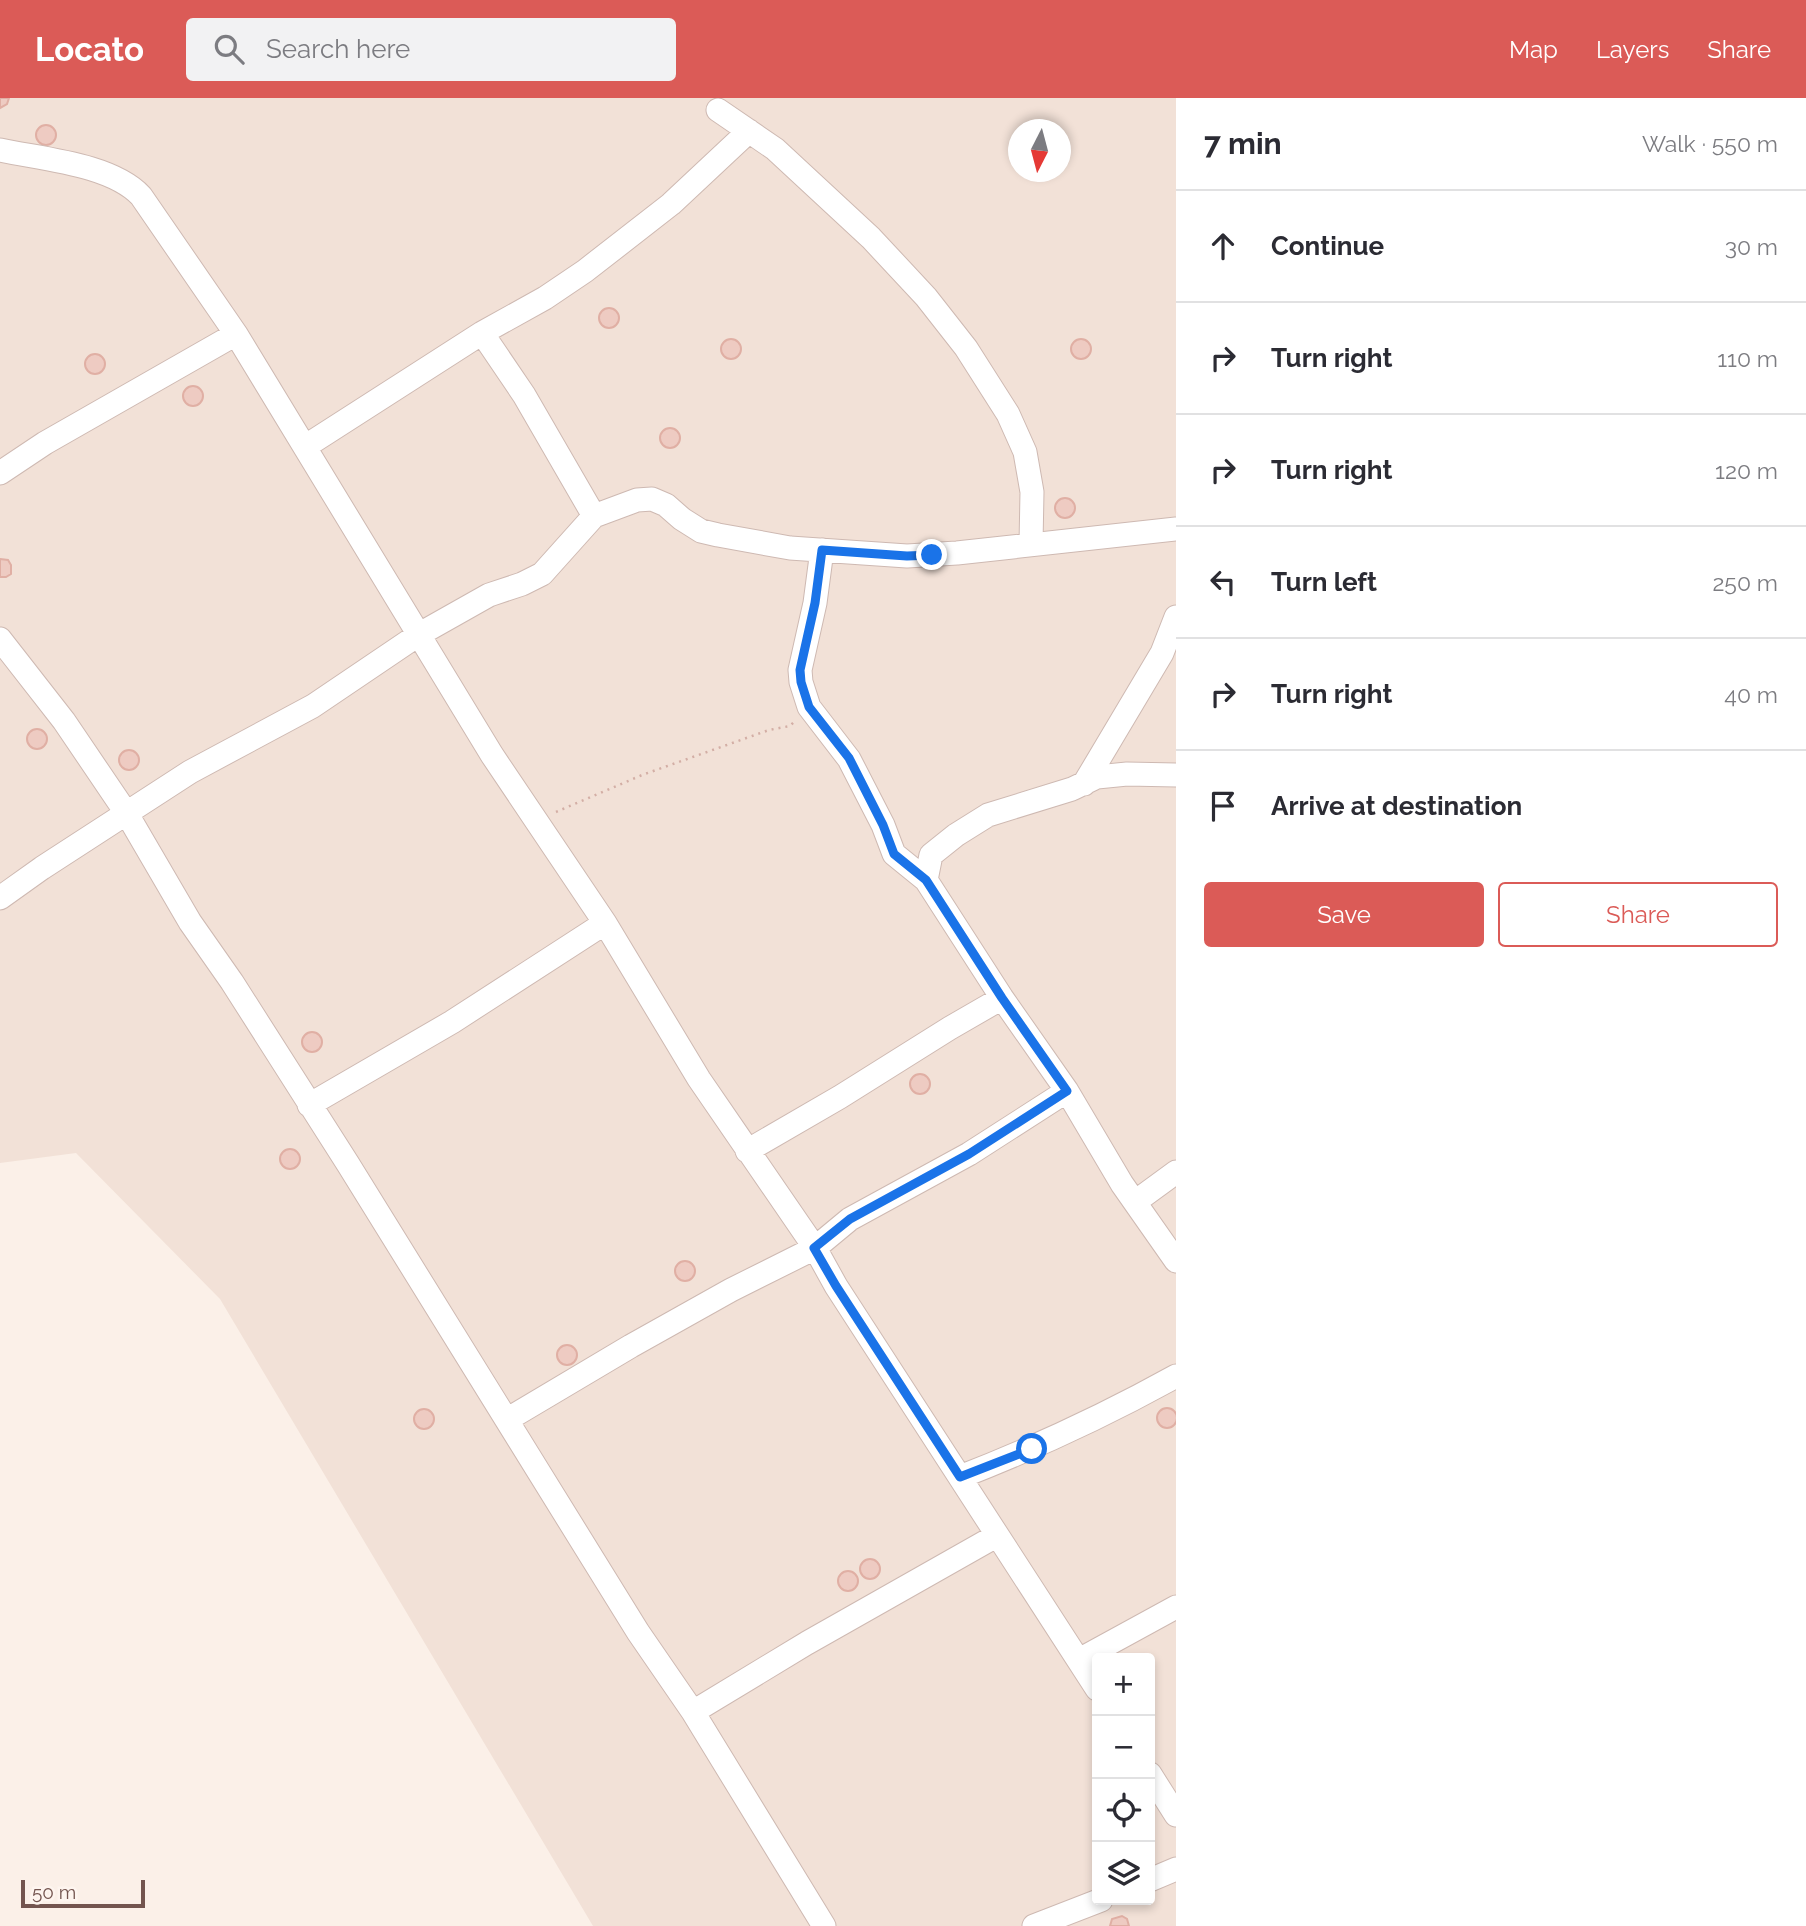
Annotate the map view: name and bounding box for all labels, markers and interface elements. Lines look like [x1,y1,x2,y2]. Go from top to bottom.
search box [186,18,676,81]
text: Locato [35,30,144,69]
icon: search [210,30,248,68]
text: Search here [266,34,410,64]
text: Map [1509,35,1558,64]
text: Layers [1596,35,1669,64]
text: Share [1707,35,1771,64]
north arrow [1008,119,1071,182]
text: 7 min [1204,126,1282,161]
text: Walk · 550 m [1642,130,1778,157]
icon: ahead [1204,227,1242,265]
text: Continue [1271,231,1384,261]
text: 30 m [1725,233,1778,260]
icon: right [1204,339,1242,377]
text: Turn right [1271,343,1392,373]
text: 110 m [1717,345,1778,372]
icon: right [1204,451,1242,489]
text: Turn right [1271,455,1392,485]
text: 120 m [1715,457,1778,484]
route end [916,539,947,570]
icon: left [1204,563,1242,601]
text: Turn left [1271,567,1377,597]
text: 250 m [1712,569,1778,596]
icon: right [1204,675,1242,713]
text: Turn right [1271,679,1392,709]
text: 40 m [1724,681,1778,708]
icon: arrive [1204,787,1242,825]
text: Arrive at destination [1271,791,1522,821]
button: Save [1204,882,1484,947]
button: Share [1498,882,1778,947]
route start [1016,1433,1047,1464]
map controls [1092,1653,1155,1905]
button: + [1092,1653,1155,1716]
button: − [1092,1716,1155,1779]
button: locate [1092,1779,1155,1842]
button: layers [1092,1842,1155,1905]
scale bar [21,1877,145,1909]
text: 50 m [32,1881,76,1903]

